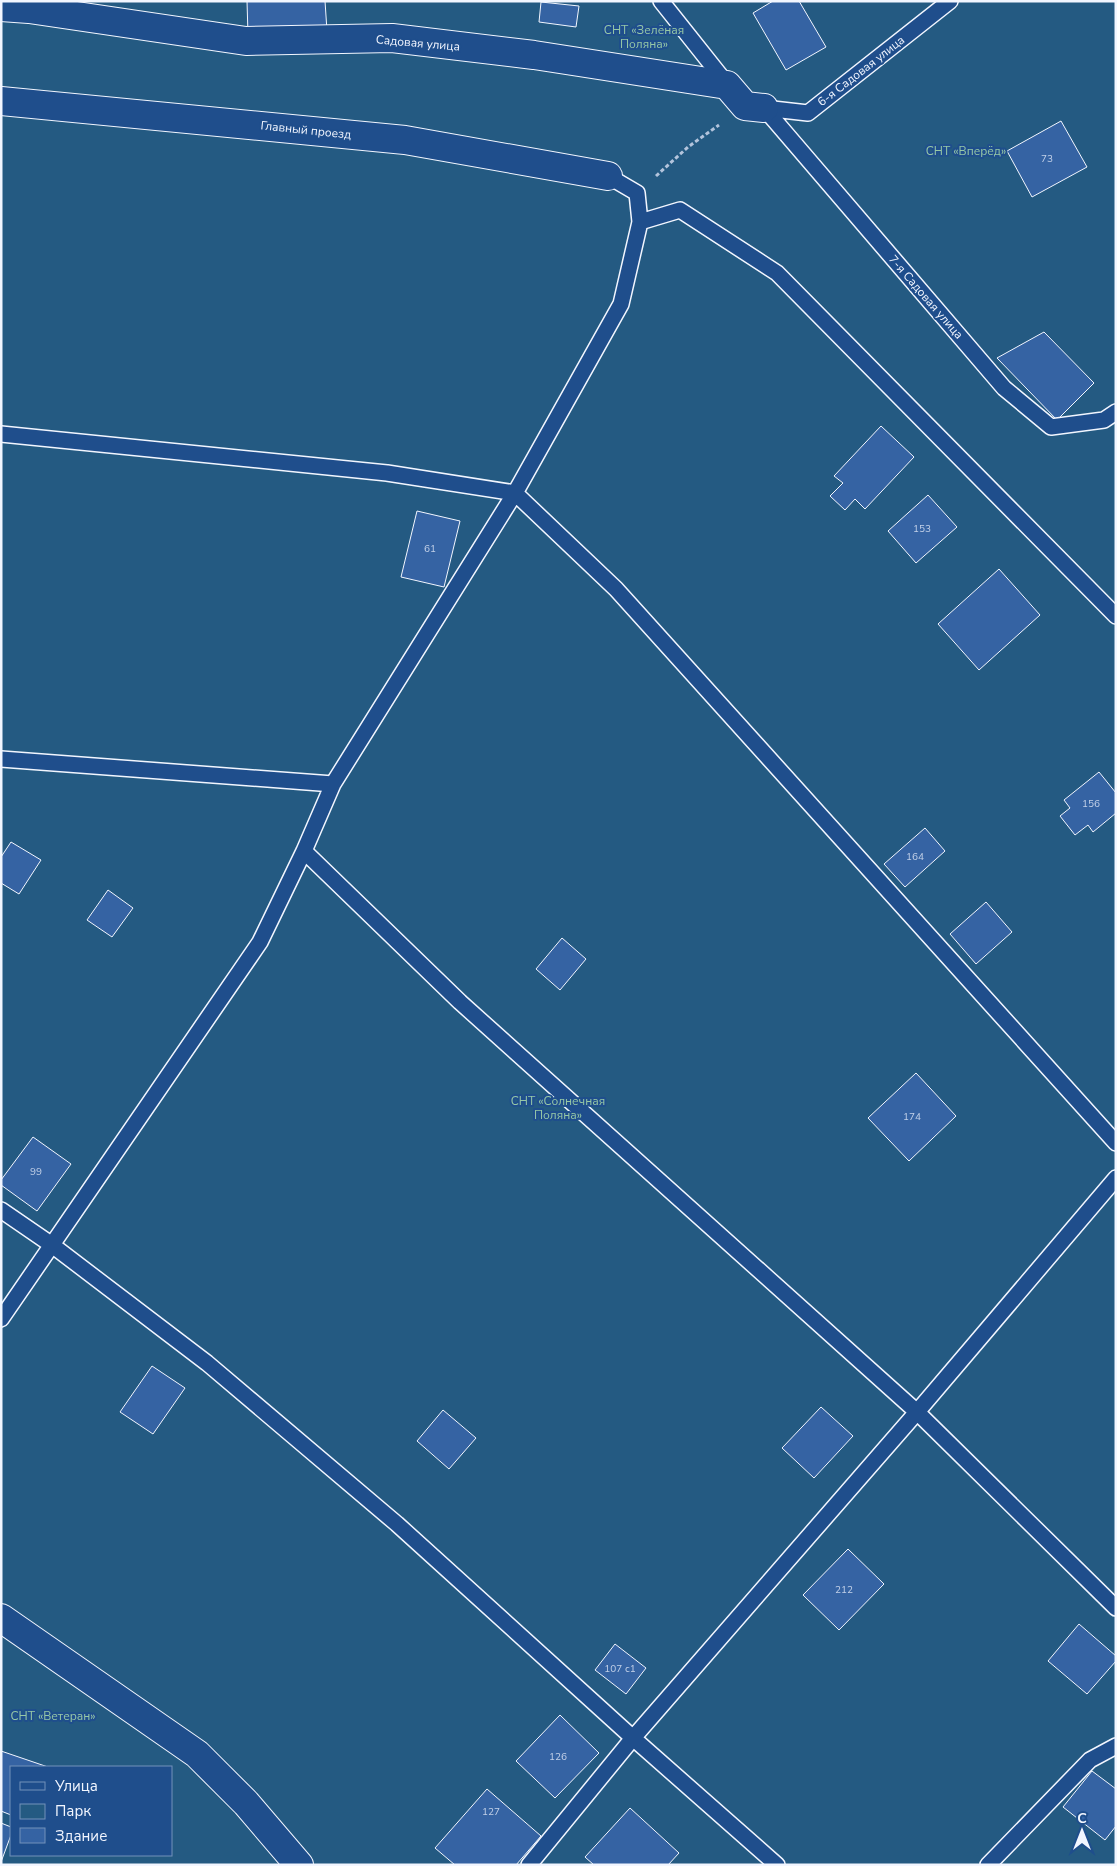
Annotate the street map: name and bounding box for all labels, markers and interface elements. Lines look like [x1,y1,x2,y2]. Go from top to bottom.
park label: СНТ «Зелёная Поляна» [604,22,684,52]
street label: Садовая улица [375,31,461,55]
street label: 6-я Садовая улица [814,32,908,110]
street label: Главный проезд [260,117,352,143]
park label: СНТ «Вперёд» [926,143,1006,159]
house number: 73 [1041,152,1053,166]
street label: 7-я Садовая улица [885,252,967,342]
house number: 153 [913,522,931,536]
house number: 61 [424,542,436,556]
house number: 156 [1082,797,1100,811]
house number: 164 [906,850,924,864]
park label: СНТ «Солнечная Поляна» [511,1093,605,1123]
house number: 174 [903,1110,921,1124]
house number: 99 [30,1165,42,1179]
house number: 212 [835,1583,853,1597]
house number: 107 с1 [604,1662,636,1676]
park label: СНТ «Ветеран» [10,1708,96,1724]
house number: 126 [549,1750,567,1764]
legend [10,1766,172,1856]
text: Улица [54,1776,98,1796]
text: Парк [55,1801,91,1821]
house number: 127 [482,1805,500,1819]
north arrow [1057,1806,1107,1856]
text: С [1077,1809,1087,1828]
text: Здание [55,1826,107,1846]

